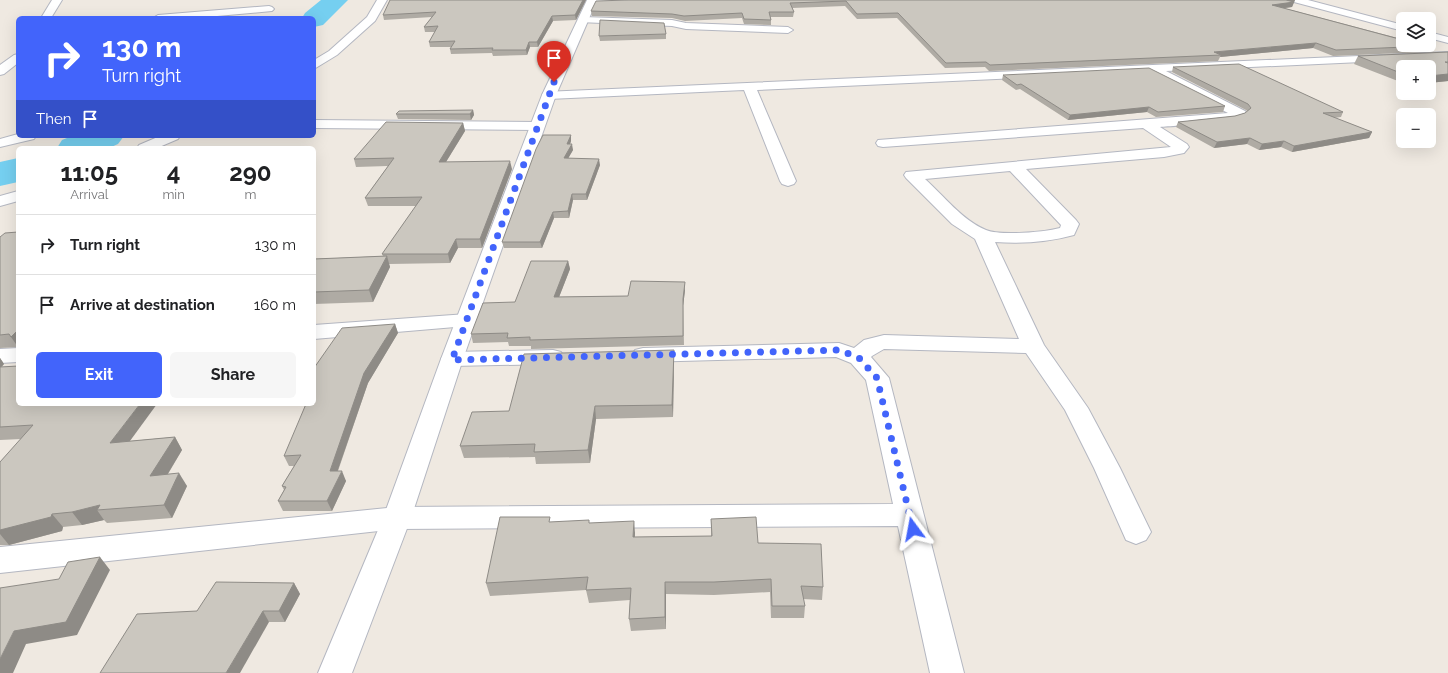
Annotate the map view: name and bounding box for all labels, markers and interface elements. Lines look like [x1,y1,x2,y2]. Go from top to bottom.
map controls [1396,12,1436,148]
button: layers [1396,12,1436,52]
text: 130 m [102,31,181,64]
icon: right [36,32,88,84]
pin [537,41,571,82]
icon: arrive [543,47,565,69]
button: + [1396,60,1436,100]
text: Turn right [102,65,181,86]
icon: arrive [79,108,101,130]
button: − [1396,108,1436,148]
text: Then [36,110,71,128]
text: 11:05 [60,158,118,187]
text: 4 [167,158,180,187]
text: 290 [229,158,272,187]
text: Arrival [70,187,108,202]
text: min [162,187,185,202]
text: m [244,187,256,202]
icon: right [36,234,58,256]
text: Turn right [70,236,140,254]
text: 130 m [255,236,296,254]
icon: arrive [36,294,58,316]
text: Arrive at destination [70,296,215,314]
text: 160 m [254,296,296,314]
button: Exit [36,352,162,398]
button: Share [170,352,296,398]
position arrow [892,508,934,550]

